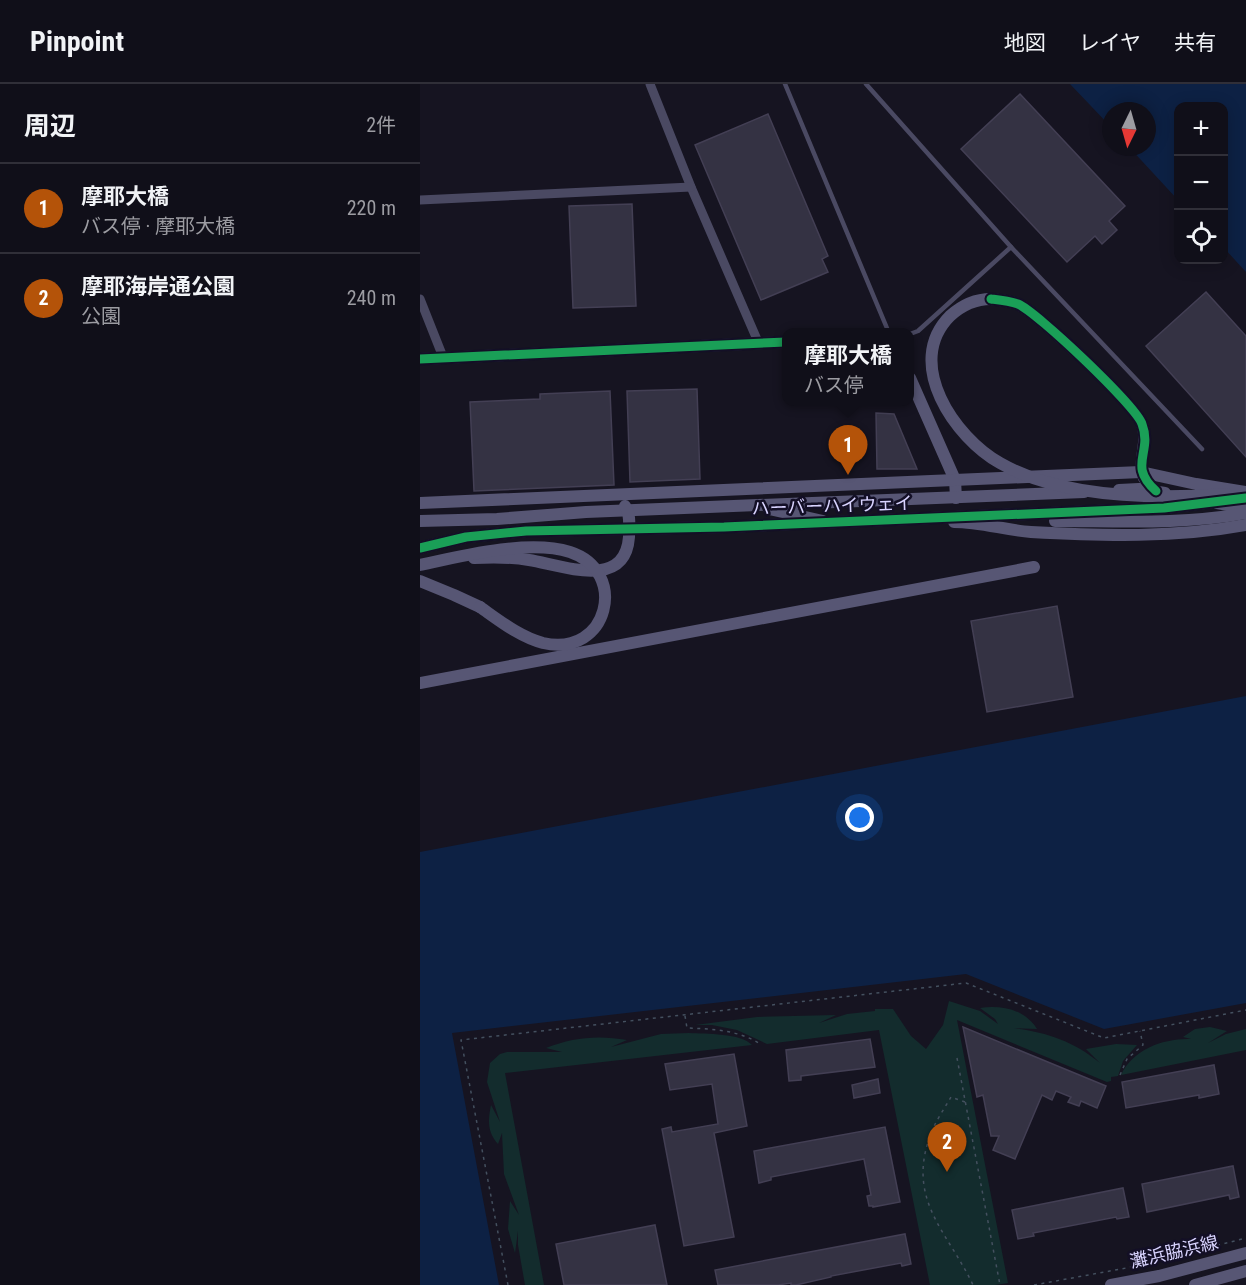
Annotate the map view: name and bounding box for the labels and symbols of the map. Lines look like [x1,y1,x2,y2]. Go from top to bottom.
north arrow [1102,102,1156,156]
pin: 1 [828,426,868,475]
street label: ハーバーハイウェイ [751,492,913,519]
your location [845,803,874,832]
pin: 2 [928,1122,966,1172]
street label: 灘浜脇浜線 [1128,1231,1220,1272]

